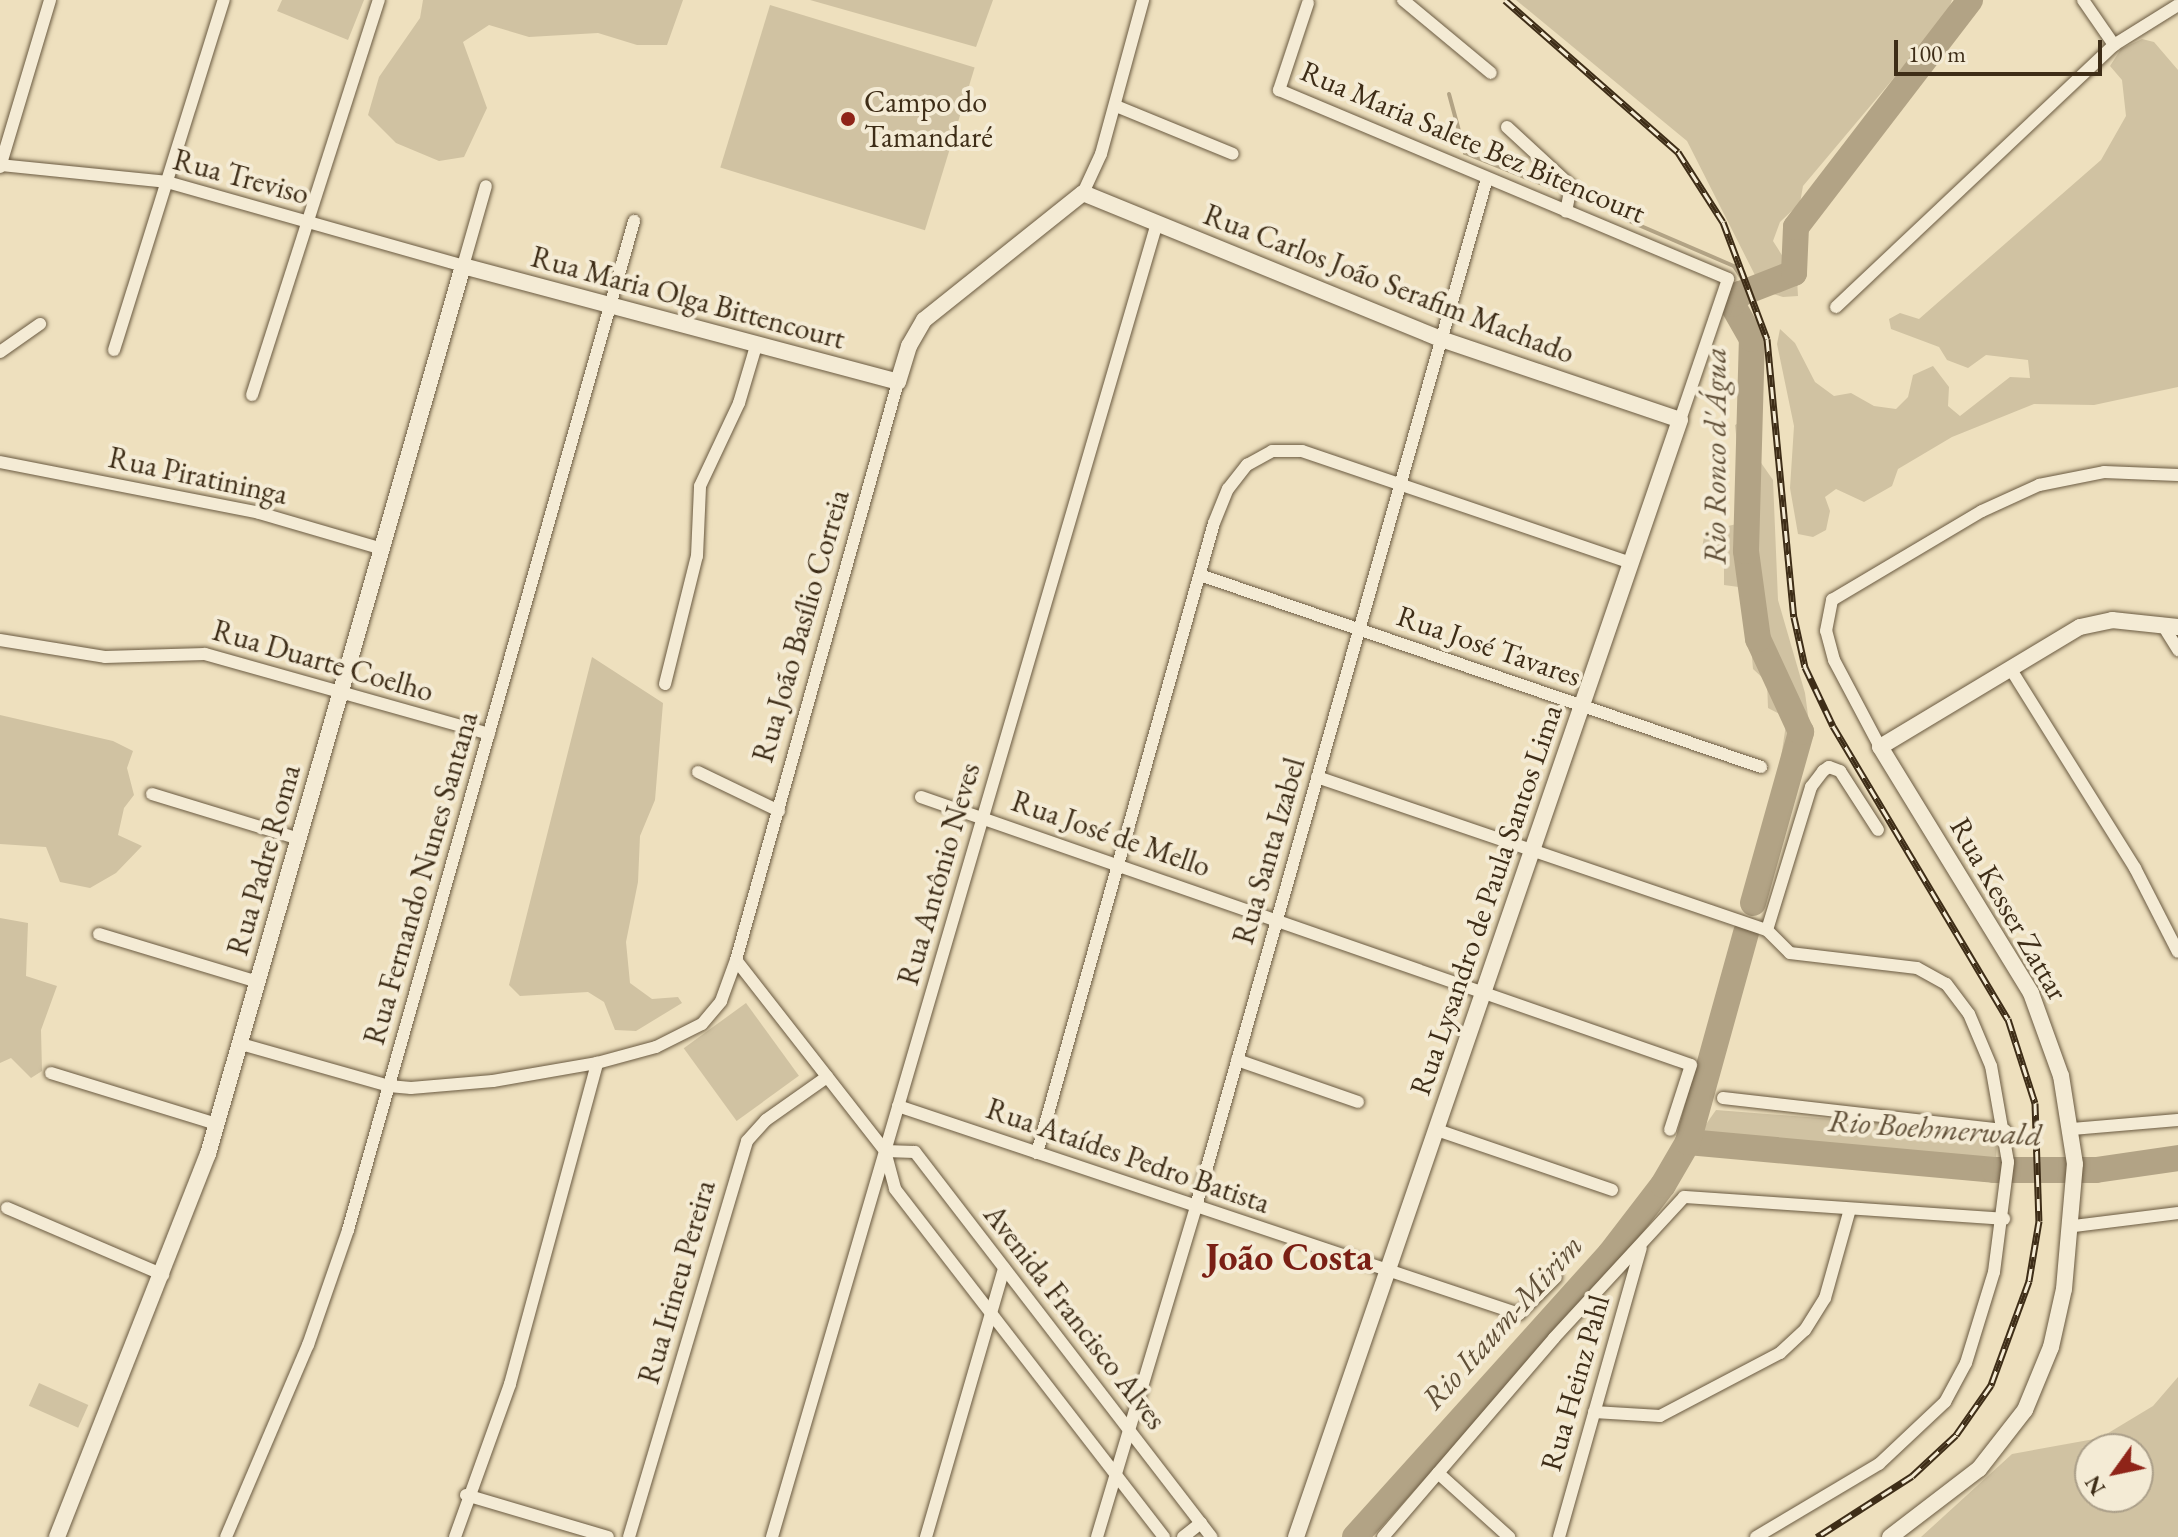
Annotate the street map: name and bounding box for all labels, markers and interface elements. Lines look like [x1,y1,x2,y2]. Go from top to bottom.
scale bar [1898,24,2106,74]
text: 100 m [1908,38,1966,69]
street label: Rua Maria Salete Bez Bitencourt [1295,53,1651,231]
place label: Campo do Tamandaré [864,84,993,154]
marker: Campo do Tamandaré [839,110,857,128]
street label: Rua Treviso [169,142,313,212]
street label: Rua Carlos João Serafim Machado [1199,197,1579,371]
street label: Rua Maria Olga Bittencourt [527,239,849,357]
water label: Rio Ronco d'Água [1696,347,1734,565]
street label: Rua Piratininga [105,439,291,513]
street label: Rua João Basílio Correia [745,486,857,766]
street label: Rua José Tavares [1392,598,1586,694]
street label: Rua Duarte Coelho [208,612,438,710]
street label: Rua Lysandro de Paula Santos Lima [1402,700,1570,1100]
street label: Rua Fernando Nunes Santana [356,707,486,1049]
street label: Rua Santa Izabel [1225,754,1313,948]
street label: Rua Antônio Neves [890,759,988,989]
street label: Rua Padre Roma [220,761,308,959]
street label: Rua José de Mello [1007,783,1215,885]
street label: Rua Kesser Zattar [1942,811,2076,1007]
street label: Rua Ataídes Pedro Batista [982,1091,1274,1221]
water label: Rio Boehmerwald [1827,1101,2043,1155]
street label: Rua Irineu Pereira [631,1176,723,1388]
street label: Avenida Francisco Alves [976,1197,1174,1437]
water label: Rio Itaum-Mirim [1413,1227,1591,1417]
district label: João Costa [1205,1234,1373,1280]
street label: Rua Heinz Pahl [1533,1291,1617,1475]
north arrow [2074,1433,2154,1513]
text: N [2078,1470,2112,1501]

